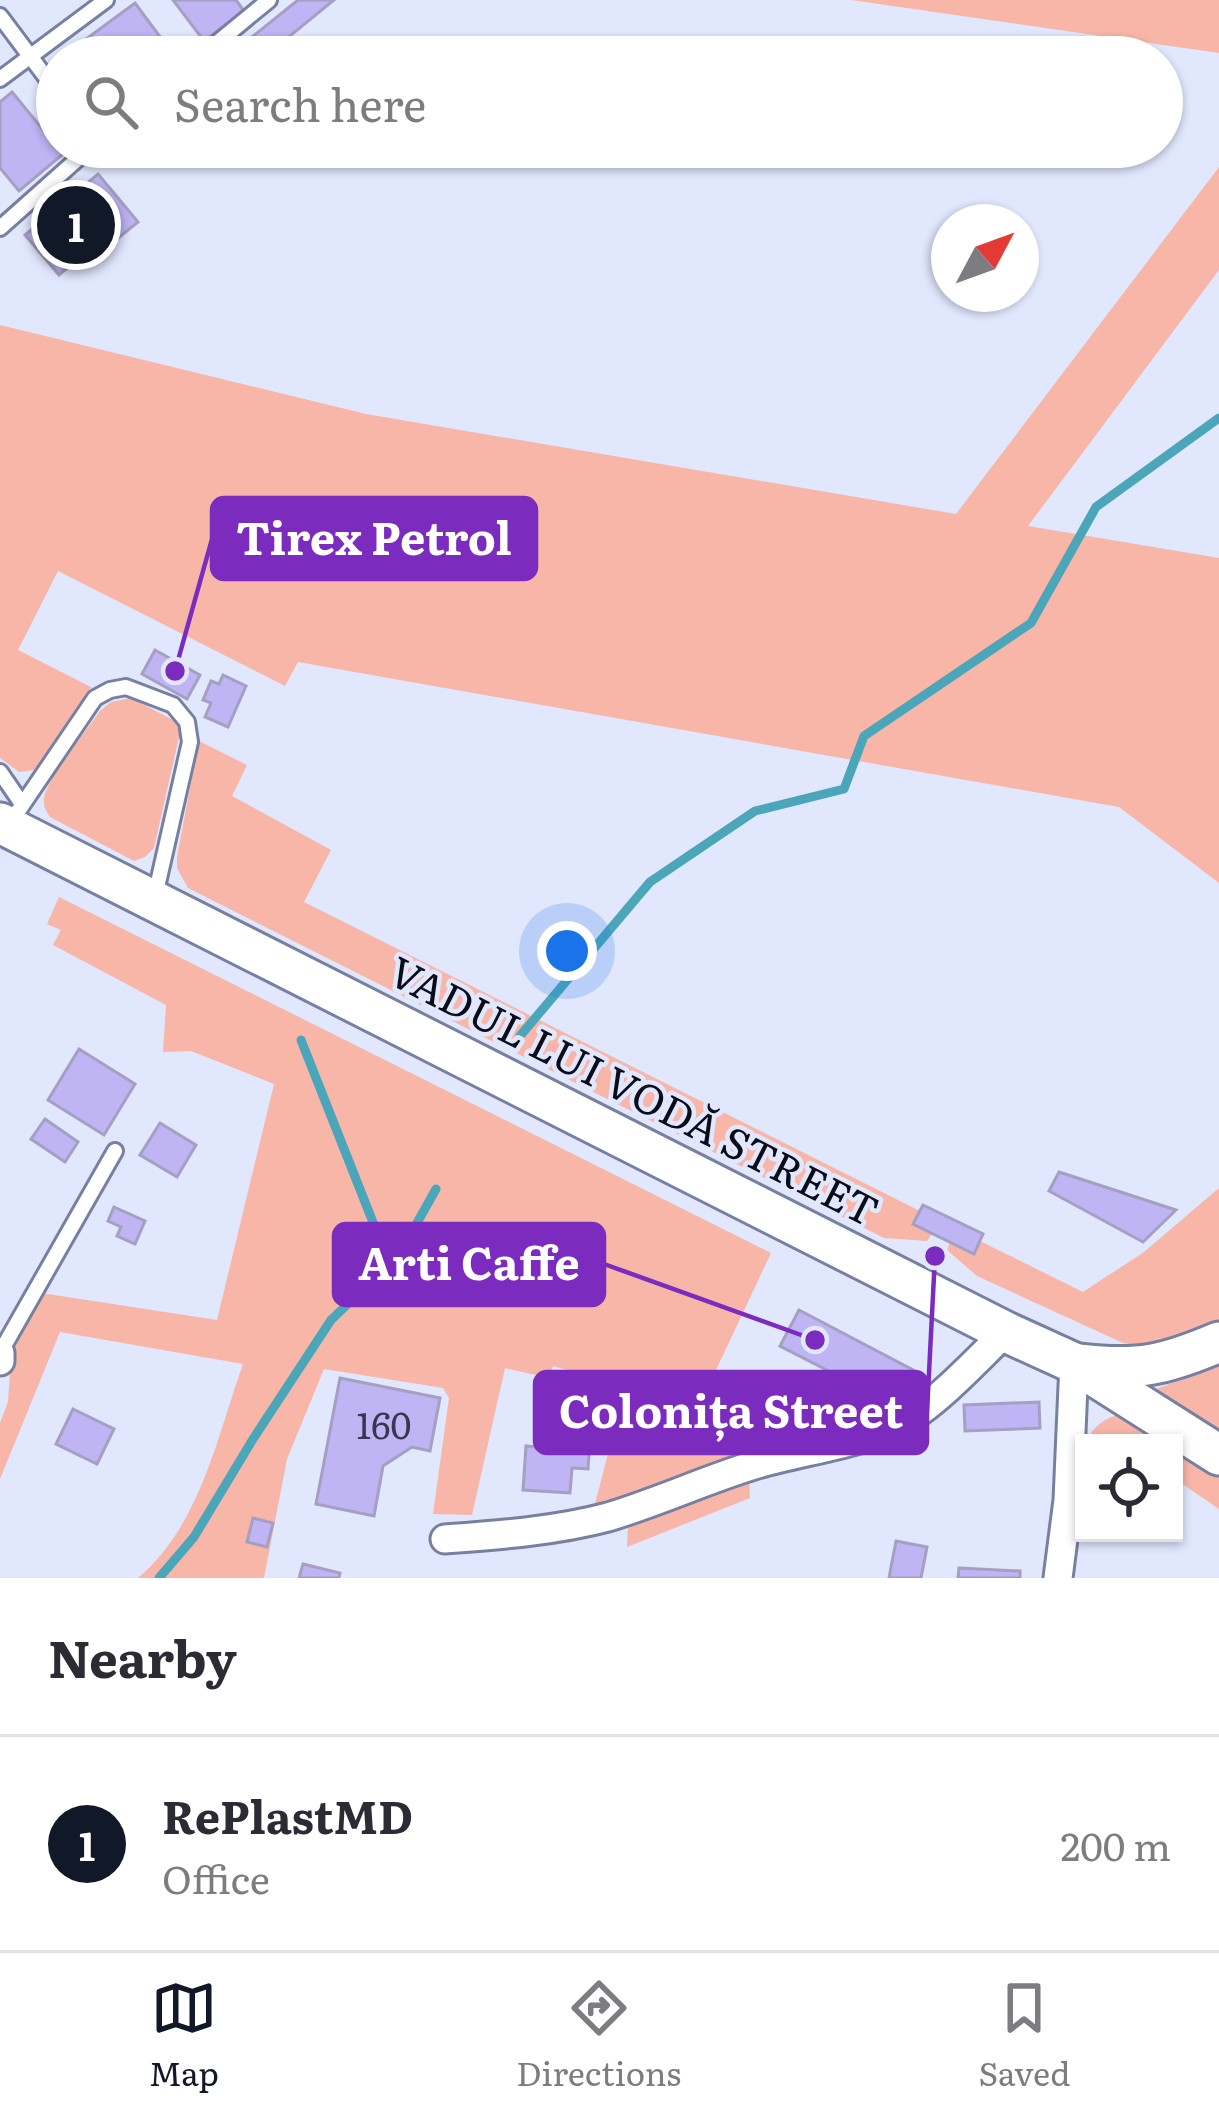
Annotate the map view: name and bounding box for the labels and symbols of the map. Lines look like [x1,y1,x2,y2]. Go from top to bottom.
pin: 1 [37,180,115,270]
north arrow [931,204,1039,312]
callout: Tirex Petrol [212,498,536,579]
text: Tirex Petrol [236,502,512,569]
your location [537,921,597,981]
street label: VADUL LUI VODĂ STREET [379,938,891,1240]
callout: Arti Caffe [334,1224,604,1305]
text: Arti Caffe [358,1227,580,1294]
callout: Colonița Street [535,1372,927,1453]
text: Colonița Street [559,1375,903,1442]
house number: 160 [357,1397,411,1450]

